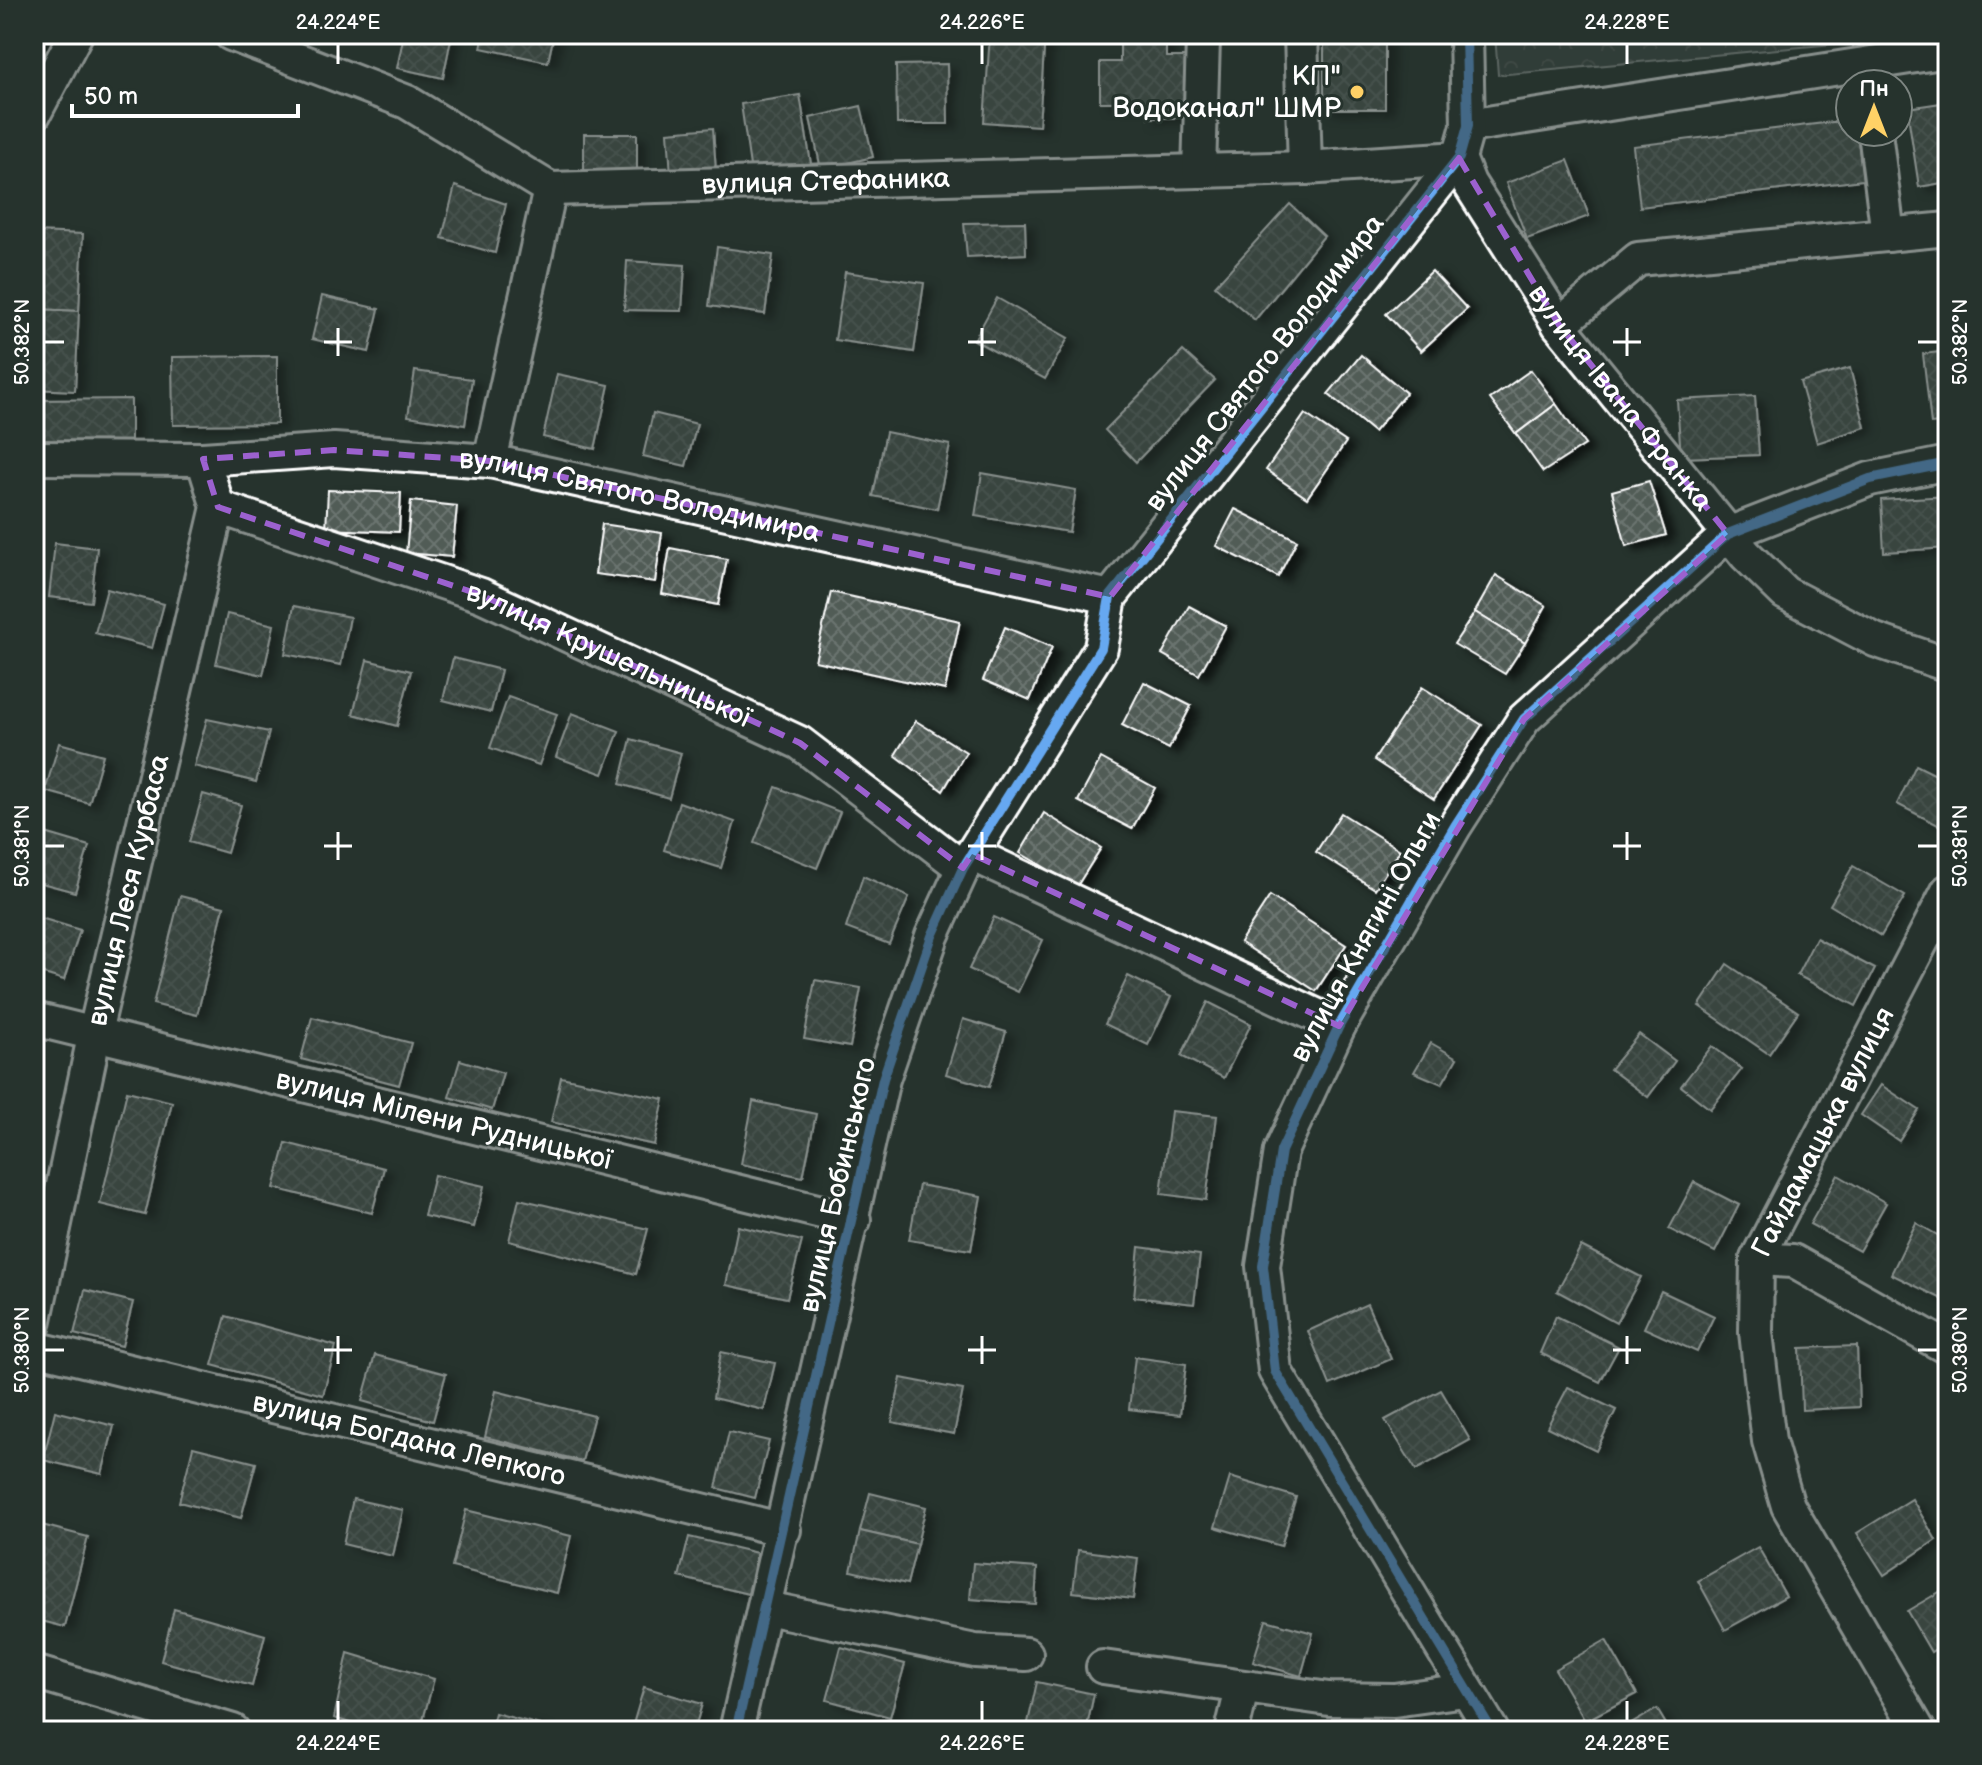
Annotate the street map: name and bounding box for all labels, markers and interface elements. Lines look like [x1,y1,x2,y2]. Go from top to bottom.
text: 24.224°E [296,11,380,35]
text: 24.226°E [939,11,1025,35]
text: 24.228°E [1584,11,1670,35]
place label: КП" Водоканал" ШМР [1112,60,1341,125]
scale bar [72,68,298,118]
north arrow [1834,68,1914,148]
text: Пн [1859,76,1889,103]
text: 50 m [84,82,138,111]
marker: КП" Водоканал" ШМР [1348,83,1366,101]
street label: вулиця Стефаника [701,161,951,201]
street label: вулиця Святого Володимира [1139,207,1392,518]
street label: вулиця Івана Франка [1521,279,1720,518]
text: 50.382°N [11,299,35,385]
text: 50.382°N [1949,299,1973,385]
street label: вулиця Святого Володимира [458,442,824,550]
street label: вулиця Крушельницької [462,575,757,735]
street label: вулиця Леся Курбаса [80,751,176,1029]
text: 50.381°N [11,804,35,888]
text: 50.381°N [1949,804,1973,888]
street label: вулиця Княгині Ольги [1283,806,1449,1068]
street label: Гайдамацька вулиця [1745,1002,1901,1262]
street label: вулиця Бобинського [793,1054,883,1316]
street label: вулиця Мілени Рудницької [272,1062,617,1177]
text: 50.380°N [11,1306,35,1394]
text: 50.380°N [1949,1306,1973,1394]
street label: вулиця Богдана Лепкого [249,1385,569,1493]
text: 24.224°E [296,1732,380,1756]
text: 24.226°E [939,1732,1025,1756]
text: 24.228°E [1584,1732,1670,1756]

